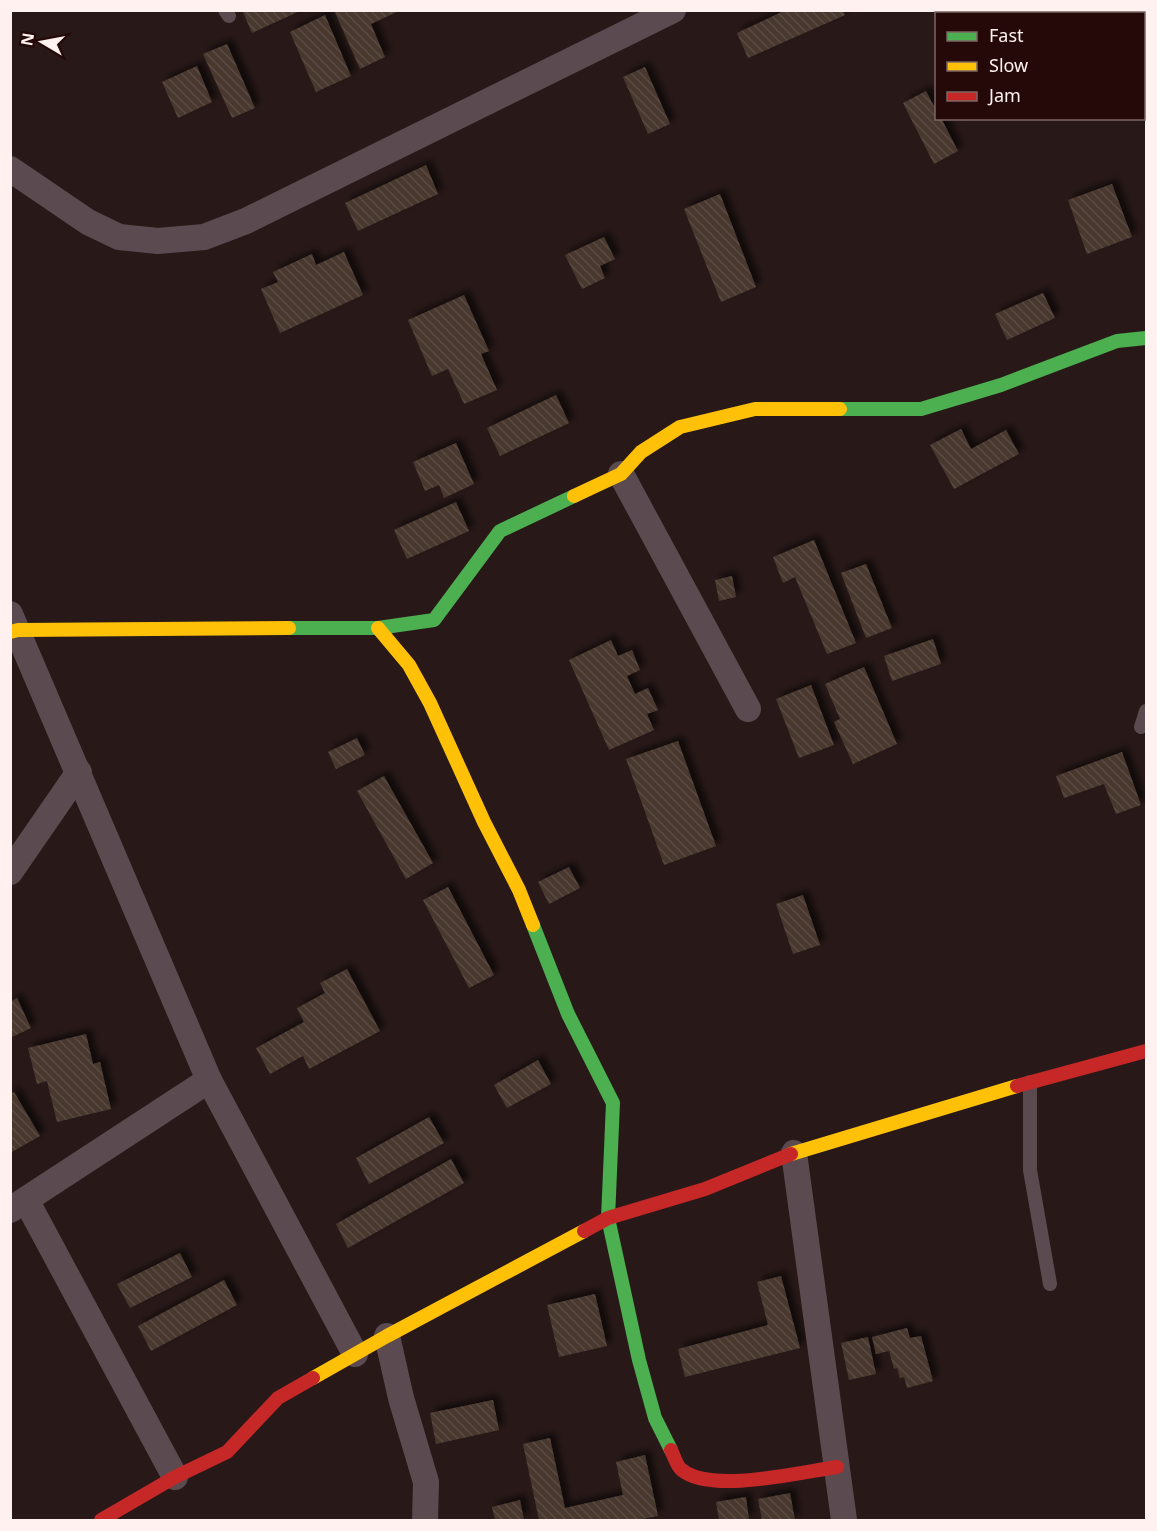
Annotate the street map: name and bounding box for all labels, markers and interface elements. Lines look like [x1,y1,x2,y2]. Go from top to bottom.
north arrow [12,12,72,72]
legend [935,12,1145,120]
text: Fast [989,23,1024,47]
text: N [15,31,39,48]
text: Slow [989,53,1028,77]
text: Jam [987,83,1021,107]

